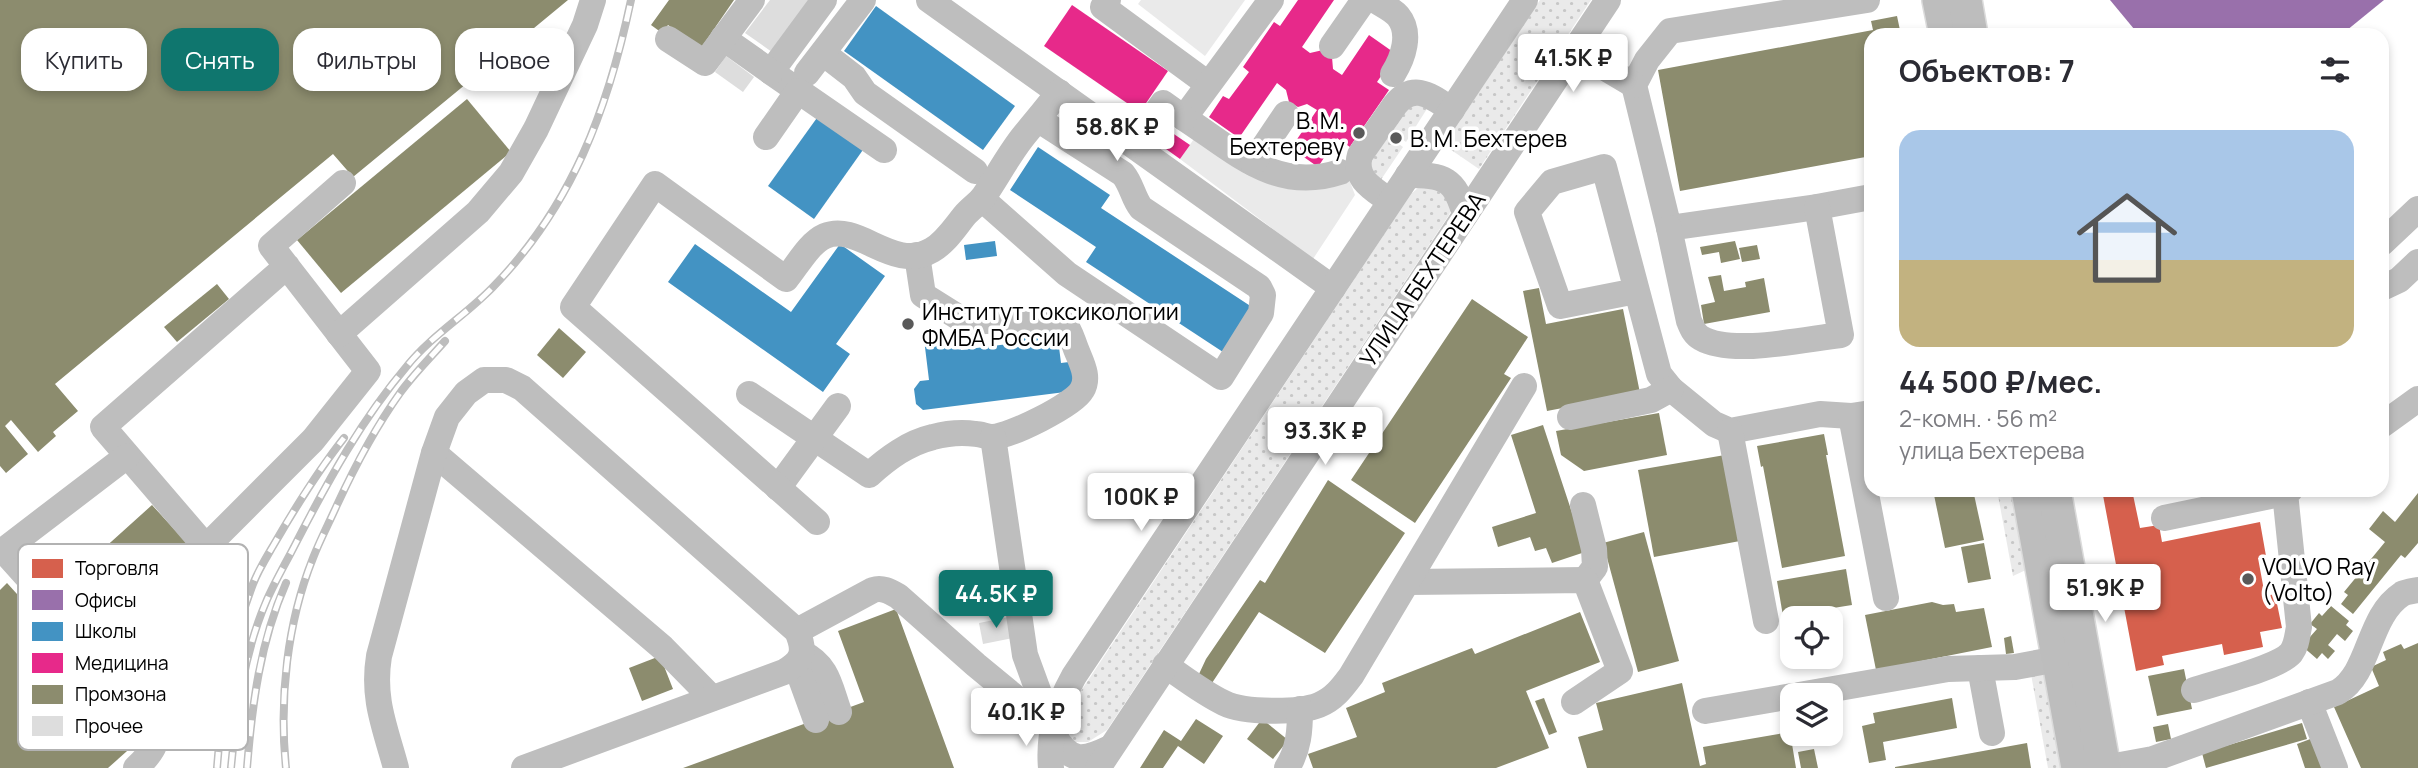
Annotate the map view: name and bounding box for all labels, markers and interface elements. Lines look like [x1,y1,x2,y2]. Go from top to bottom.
chip: Купить [21,28,147,91]
chip: Снять [161,28,279,91]
chip: Фильтры [293,28,441,91]
chip: Новое [455,28,574,91]
pin: 41.5K ₽ [1508,34,1638,94]
text: 41.5K ₽ [1534,41,1612,73]
text: Объектов: 7 [1899,50,2075,91]
icon: filters [2316,51,2354,89]
pin: 58.8K ₽ [1052,104,1182,163]
place label: В. М. Бехтереву [1229,104,1345,162]
text: 58.8K ₽ [1075,110,1159,142]
place label: В. М. Бехтерев [1410,122,1567,154]
marker: В. М. Бехтереву [1351,125,1367,141]
marker: В. М. Бехтерев [1388,130,1404,146]
icon: home [2064,175,2190,301]
street label: УЛИЦА БЕХТЕРЕВА [1352,185,1493,373]
place label: Институт токсикологии ФМБА России [922,295,1179,353]
marker: Институт токсикологии ФМБА России [900,316,916,332]
text: 44 500 ₽/мес. [1899,361,2102,402]
text: 2-комн. · 56 m² [1899,402,2057,434]
pin: 93.3K ₽ [1260,407,1390,467]
text: 93.3K ₽ [1284,414,1366,446]
text: улица Бехтерева [1899,434,2085,466]
pin: 100K ₽ [1084,474,1198,533]
text: 100K ₽ [1103,480,1179,512]
legend [18,544,248,750]
place label: VOLVO Ray (Volto) [2262,550,2375,608]
text: Торговля [75,555,159,581]
pin: 51.9K ₽ [2040,564,2170,624]
pin: 44.5K ₽ [931,570,1061,630]
text: 51.9K ₽ [2066,571,2144,603]
marker: VOLVO Ray (Volto) [2240,571,2256,587]
text: 44.5K ₽ [955,577,1037,609]
text: Офисы [75,587,136,613]
map controls [1780,606,1843,746]
button: locate [1780,606,1843,669]
text: Школы [75,618,136,644]
text: Медицина [75,650,169,676]
text: Промзона [75,681,166,707]
button: layers [1780,683,1843,746]
pin: 40.1K ₽ [961,688,1091,748]
text: 40.1K ₽ [987,695,1065,727]
text: Прочее [75,713,143,739]

